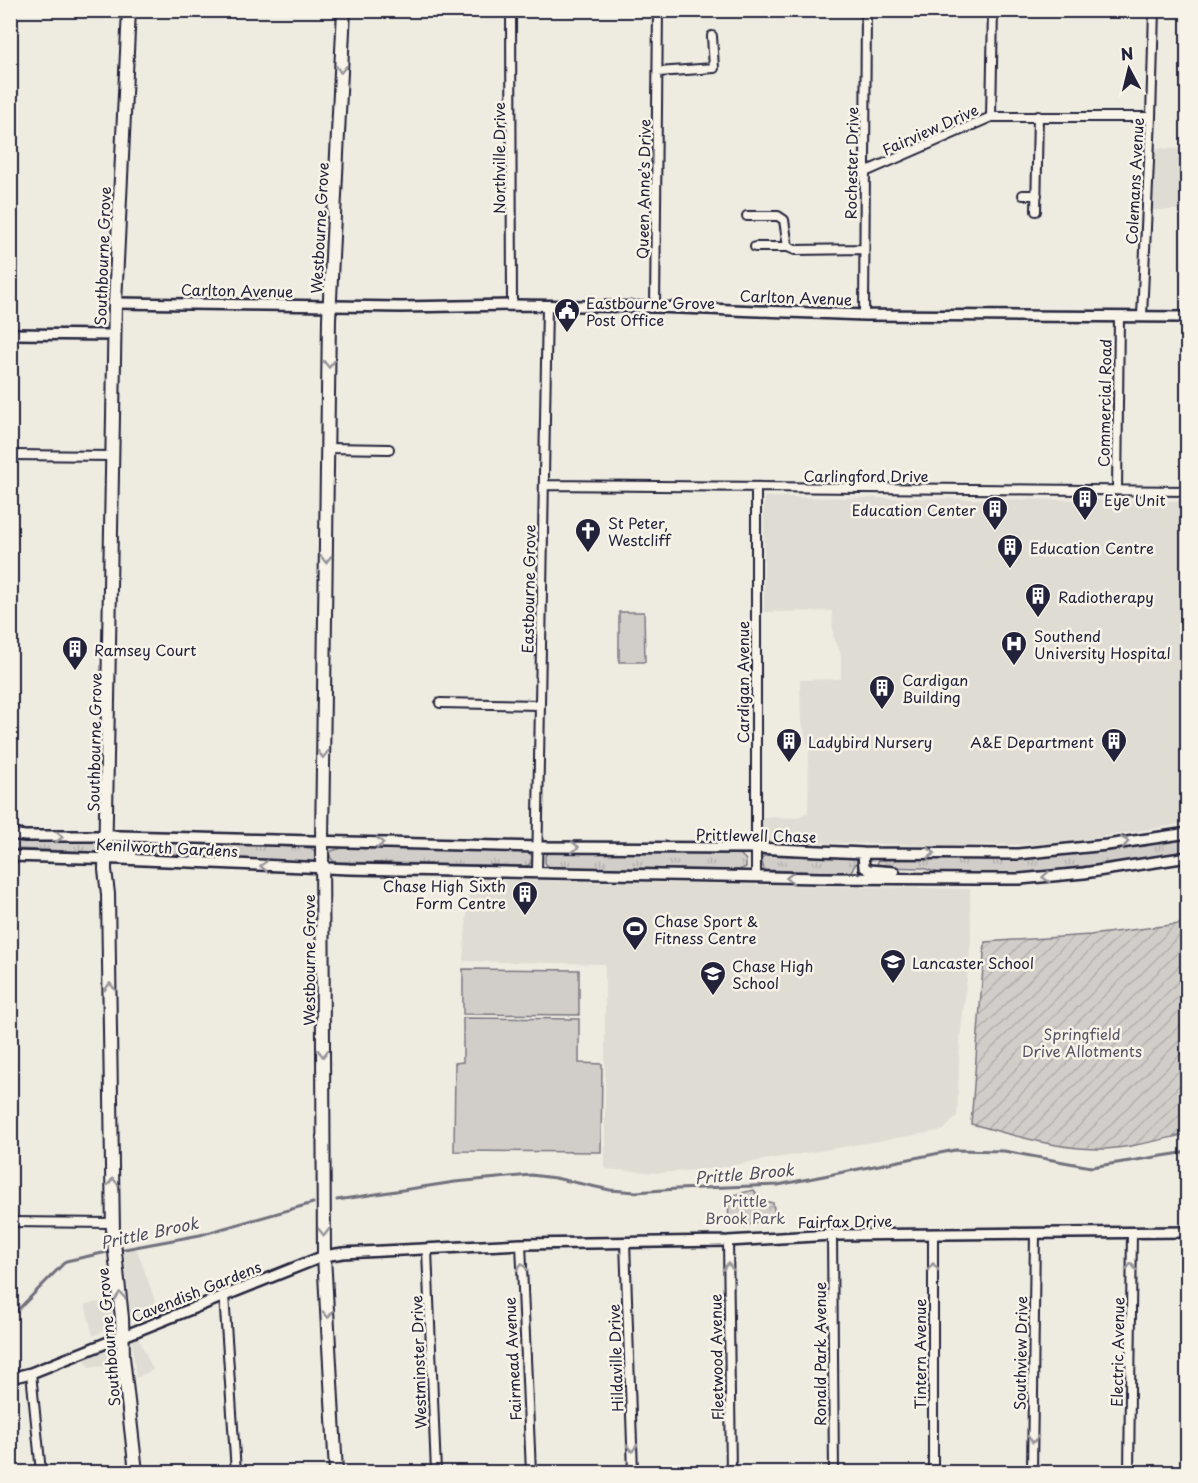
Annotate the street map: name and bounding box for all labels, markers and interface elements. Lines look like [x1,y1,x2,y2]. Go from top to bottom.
north arrow [1099,39,1159,99]
text: N [1119,40,1135,66]
one-way arrow [335,64,348,73]
street label: Fairview Drive [878,98,982,160]
street label: Northville Drive [487,102,510,214]
street label: Rochester Drive [839,106,863,219]
street label: Colemans Avenue [1119,117,1149,245]
street label: Queen Anne's Drive [630,119,656,259]
street label: Westbourne Grove [304,162,334,294]
street label: Southbourne Grove [88,186,116,326]
street label: Carlton Avenue [181,278,293,302]
street label: Carlton Avenue [739,284,853,310]
place label: Eastbourne Grove Post Office [586,291,715,331]
public building icon: Eastbourne Grove Post Office [552,296,582,334]
street label: Commercial Road [1091,339,1117,467]
one-way arrow [323,360,335,369]
street label: Carlingford Drive [803,464,929,487]
building icon: Eye Unit [1070,484,1100,522]
place label: Eye Unit [1104,488,1166,511]
building icon: Education Center [980,494,1010,532]
place label: Education Center [852,498,976,521]
place label: St Peter, Westcliff [608,511,672,551]
church icon: St Peter, Westcliff [573,516,603,554]
street label: Eastbourne Grove [515,524,541,654]
building icon: Education Centre [995,532,1025,570]
place label: Education Centre [1030,536,1154,559]
one-way arrow [320,555,332,564]
building icon: Radiotherapy [1023,581,1053,619]
place label: Radiotherapy [1058,585,1154,608]
street label: Cardigan Avenue [731,621,754,743]
place label: Southend University Hospital [1034,624,1171,664]
hospital icon: Southend University Hospital [999,629,1029,667]
building icon: Ramsey Court [60,634,90,672]
place label: Ramsey Court [94,638,196,661]
place label: Cardigan Building [902,668,968,708]
street label: Southbourne Grove [81,672,107,812]
building icon: Cardigan Building [867,673,897,711]
building icon: Ladybird Nursery [774,726,804,764]
building icon: A&E Department [1099,726,1129,764]
place label: Ladybird Nursery [808,730,932,753]
place label: A&E Department [970,730,1094,753]
one-way arrow [317,750,329,759]
street label: Prittlewell Chase [696,822,816,848]
one-way arrow [54,830,63,843]
street label: Kenilworth Gardens [95,832,239,862]
one-way arrow [376,837,385,849]
one-way arrow [1120,837,1130,849]
one-way arrow [571,841,580,853]
one-way arrow [926,847,935,860]
one-way arrow [260,860,269,872]
one-way arrow [1042,870,1051,883]
one-way arrow [785,871,794,884]
place label: Chase High Sixth Form Centre [383,874,506,914]
building icon: Chase High Sixth Form Centre [510,879,540,917]
street label: Westbourne Grove [297,894,320,1026]
place label: Chase Sport & Fitness Centre [654,909,758,949]
sports icon: Chase Sport & Fitness Centre [620,914,650,952]
school or university icon: Lancaster School [878,947,908,985]
place label: Lancaster School [912,951,1034,974]
place label: Chase High School [732,954,814,994]
school or university icon: Chase High School [698,959,728,997]
one-way arrow [104,982,116,991]
park label: Springfield Drive Allotments [1022,1022,1142,1062]
one-way arrow [317,1048,329,1057]
water label: Prittle Brook [693,1157,795,1189]
one-way arrow [107,1177,119,1186]
park label: Prittle Brook Park [705,1189,786,1229]
street label: Fairfax Drive [797,1209,893,1233]
water label: Prittle Brook [98,1210,201,1254]
one-way arrow [318,1227,330,1236]
street label: Cavendish Gardens [128,1254,265,1328]
one-way arrow [515,1263,528,1272]
one-way arrow [722,1263,735,1272]
one-way arrow [927,1263,939,1272]
one-way arrow [1125,1263,1137,1272]
street label: Southbourne Grove [90,1267,126,1407]
street label: Ronald Park Avenue [808,1282,831,1426]
one-way arrow [114,1291,127,1300]
street label: Fleetwood Avenue [703,1293,729,1421]
street label: Westminster Drive [404,1295,432,1429]
street label: Southview Drive [1008,1296,1032,1410]
street label: Fairmead Avenue [497,1297,527,1421]
street label: Electric Avenue [1105,1297,1129,1407]
street label: Tintern Avenue [908,1299,931,1410]
street label: Hildaville Drive [602,1304,628,1412]
one-way arrow [321,1310,334,1319]
one-way arrow [1027,1434,1039,1443]
one-way arrow [625,1443,638,1452]

